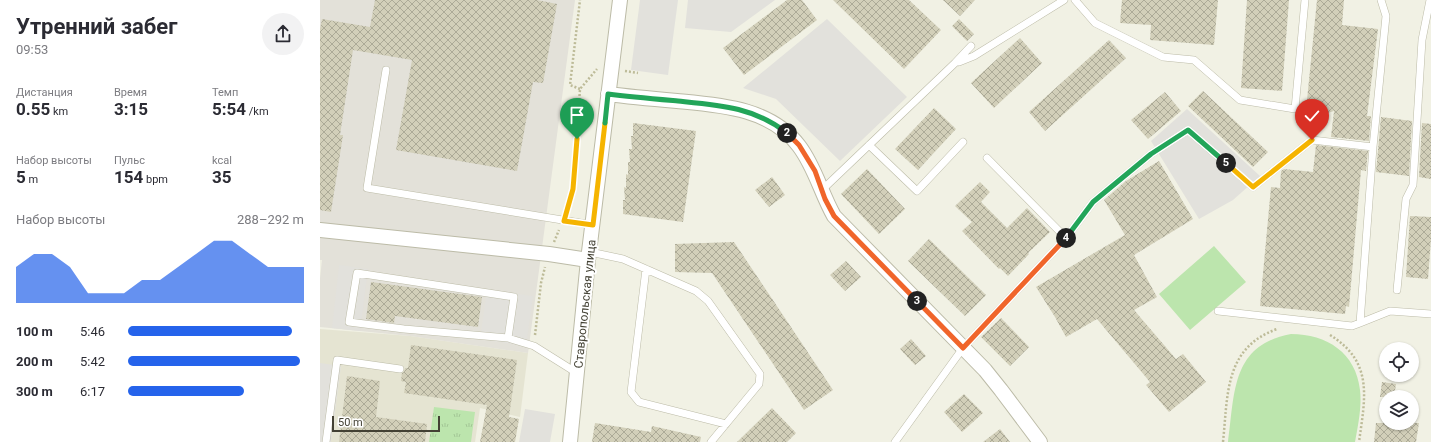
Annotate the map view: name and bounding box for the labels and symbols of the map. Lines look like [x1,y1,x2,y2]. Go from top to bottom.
pin [560,98,594,139]
pin [1295,99,1329,140]
pin: 2 [777,123,797,143]
pin: 5 [1216,153,1236,173]
pin: 4 [1056,228,1076,248]
street label: Ставропольская улица [571,239,599,369]
pin: 3 [907,291,927,311]
scale bar [332,414,440,433]

